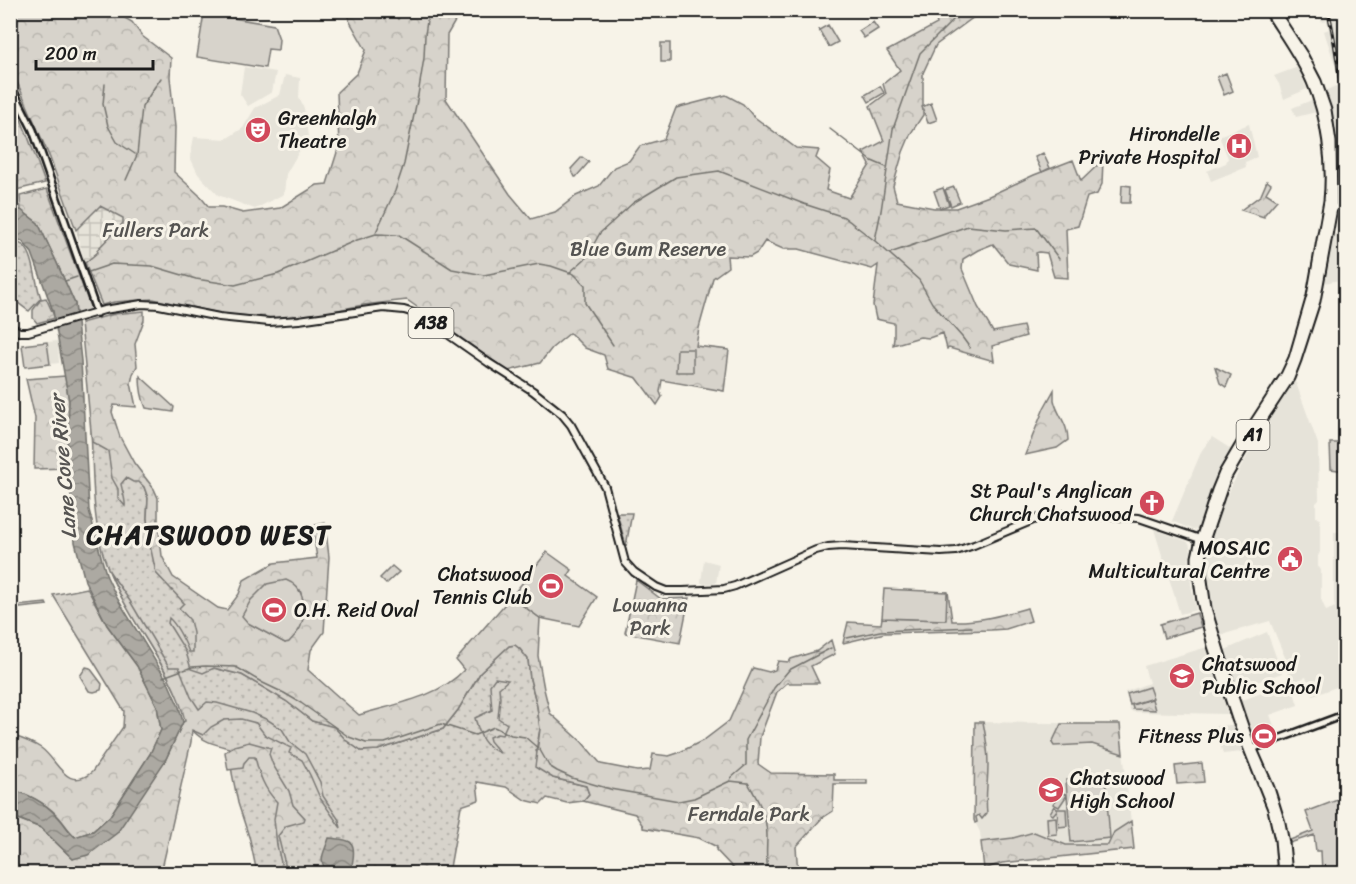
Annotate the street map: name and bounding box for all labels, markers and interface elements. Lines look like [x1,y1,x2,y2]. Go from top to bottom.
scale bar [36,33,153,71]
text: 200 m [45,38,97,70]
place label: Greenhalgh Theatre [278,101,377,159]
theatre icon: Greenhalgh Theatre [243,115,273,145]
place label: Hirondelle Private Hospital [1079,117,1221,175]
hospital icon: Hirondelle Private Hospital [1224,131,1254,161]
park label: Fullers Park [103,213,209,248]
park label: Blue Gum Reserve [570,232,726,267]
road number: A38 [408,308,454,338]
water label: Lane Cove River [37,389,88,540]
road number: A1 [1236,420,1270,450]
place label: St Paul's Anglican Church Chatswood [970,474,1133,532]
church icon: St Paul's Anglican Church Chatswood [1137,488,1167,518]
district label: CHATSWOOD WEST [86,512,332,558]
place label: MOSAIC Multicultural Centre [1089,531,1270,589]
public building icon: MOSAIC Multicultural Centre [1275,544,1305,574]
place label: Chatswood Tennis Club [432,557,533,615]
sports icon: Chatswood Tennis Club [536,571,566,601]
park label: Lowanna Park [613,588,687,646]
place label: O.H. Reid Oval [294,593,419,628]
sports icon: O.H. Reid Oval [259,595,289,625]
place label: Chatswood Public School [1202,647,1321,705]
school or university icon: Chatswood Public School [1167,661,1197,691]
place label: Fitness Plus [1138,719,1245,754]
sports icon: Fitness Plus [1249,721,1279,751]
place label: Chatswood High School [1070,761,1176,819]
school or university icon: Chatswood High School [1036,775,1066,805]
park label: Ferndale Park [688,797,810,832]

